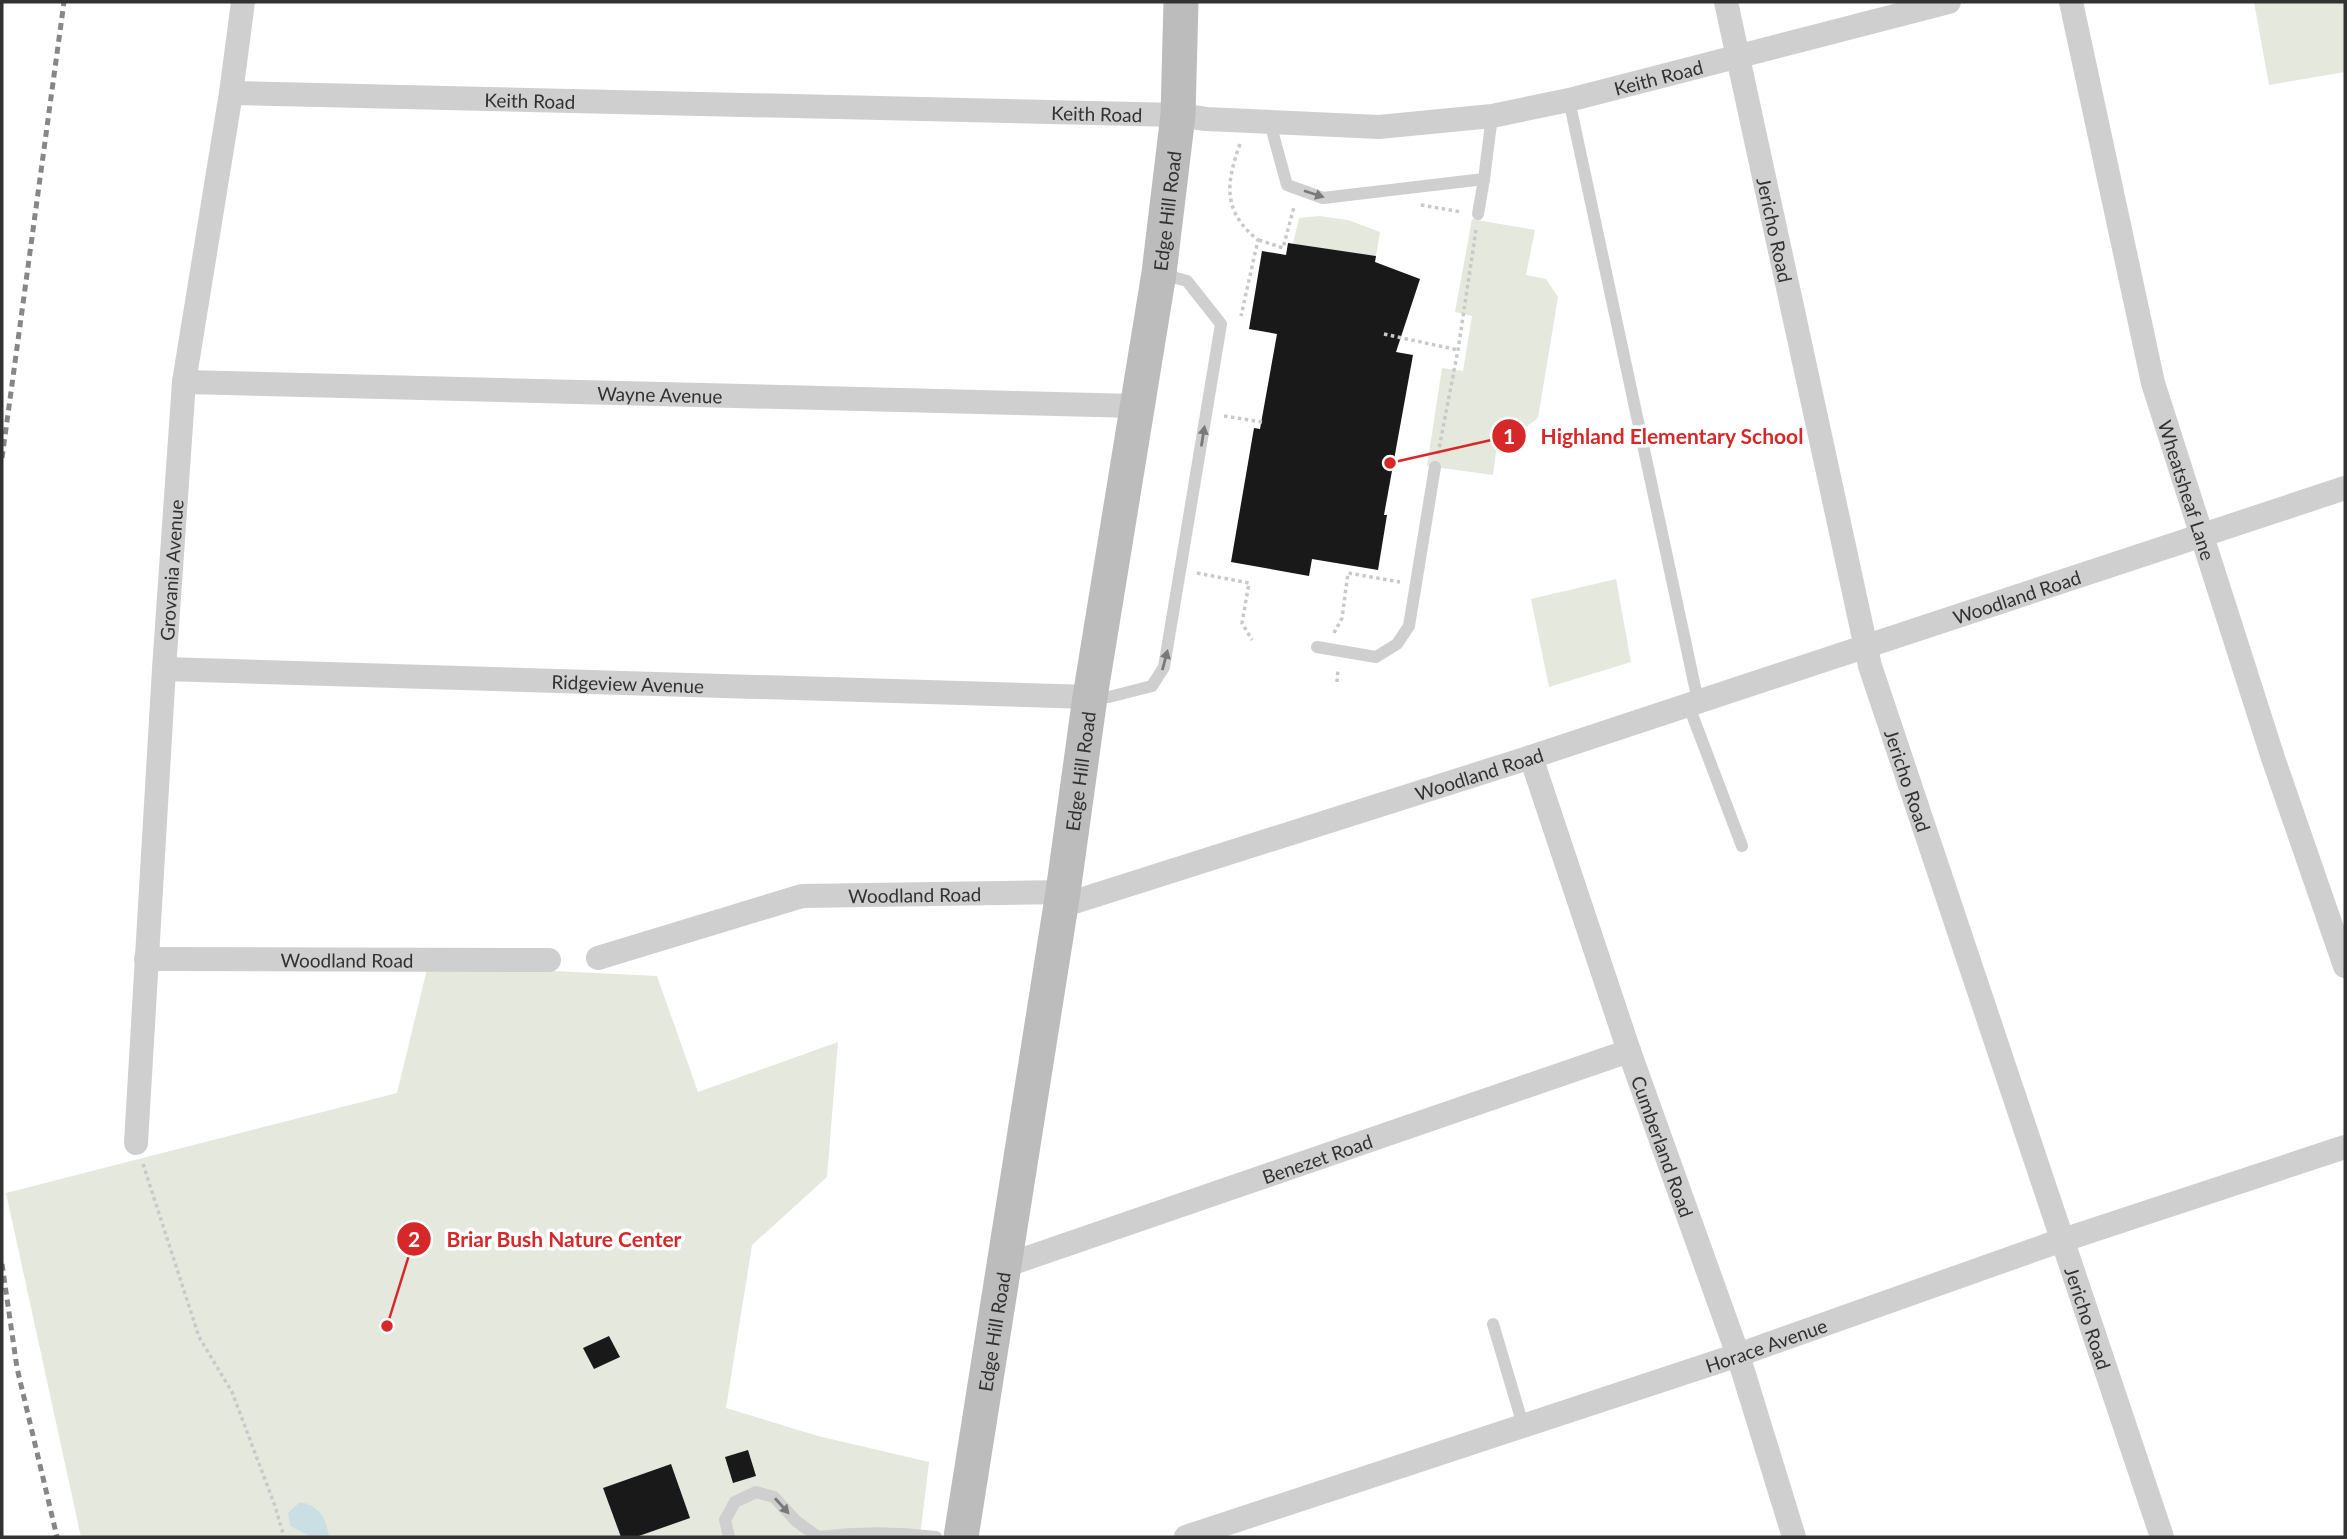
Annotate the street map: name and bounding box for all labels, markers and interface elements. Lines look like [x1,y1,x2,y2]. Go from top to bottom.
street label: Keith Road [1611,55,1705,99]
street label: Keith Road [484,87,576,112]
street label: Keith Road [1051,101,1142,126]
street label: Edge Hill Road [1148,150,1185,272]
street label: Jericho Road [1753,175,1798,284]
one-way arrow [1303,189,1324,200]
street label: Wayne Avenue [597,381,723,407]
callout: Highland Elementary School [1492,415,1818,457]
street label: Wheatsheaf Lane [2154,417,2220,563]
text: 1 [1503,423,1515,448]
text: Highland Elementary School [1541,423,1803,448]
one-way arrow [1198,424,1209,446]
street label: Grovania Avenue [154,499,187,642]
street label: Woodland Road [1950,565,2083,628]
one-way arrow [1160,648,1171,670]
street label: Ridgeview Avenue [551,669,704,697]
street label: Edge Hill Road [1060,710,1099,833]
street label: Jericho Road [1880,726,1936,835]
street label: Woodland Road [1412,742,1546,805]
street label: Woodland Road [848,882,981,907]
street label: Woodland Road [280,948,414,971]
street label: Cumberland Road [1627,1072,1699,1220]
street label: Benezet Road [1259,1129,1375,1188]
callout: Briar Bush Nature Center [397,1218,695,1260]
text: 2 [408,1226,420,1251]
text: Briar Bush Nature Center [447,1226,682,1251]
street label: Jericho Road [2061,1264,2116,1372]
street label: Edge Hill Road [973,1270,1014,1393]
street label: Horace Avenue [1702,1313,1830,1377]
one-way arrow [774,1497,790,1514]

